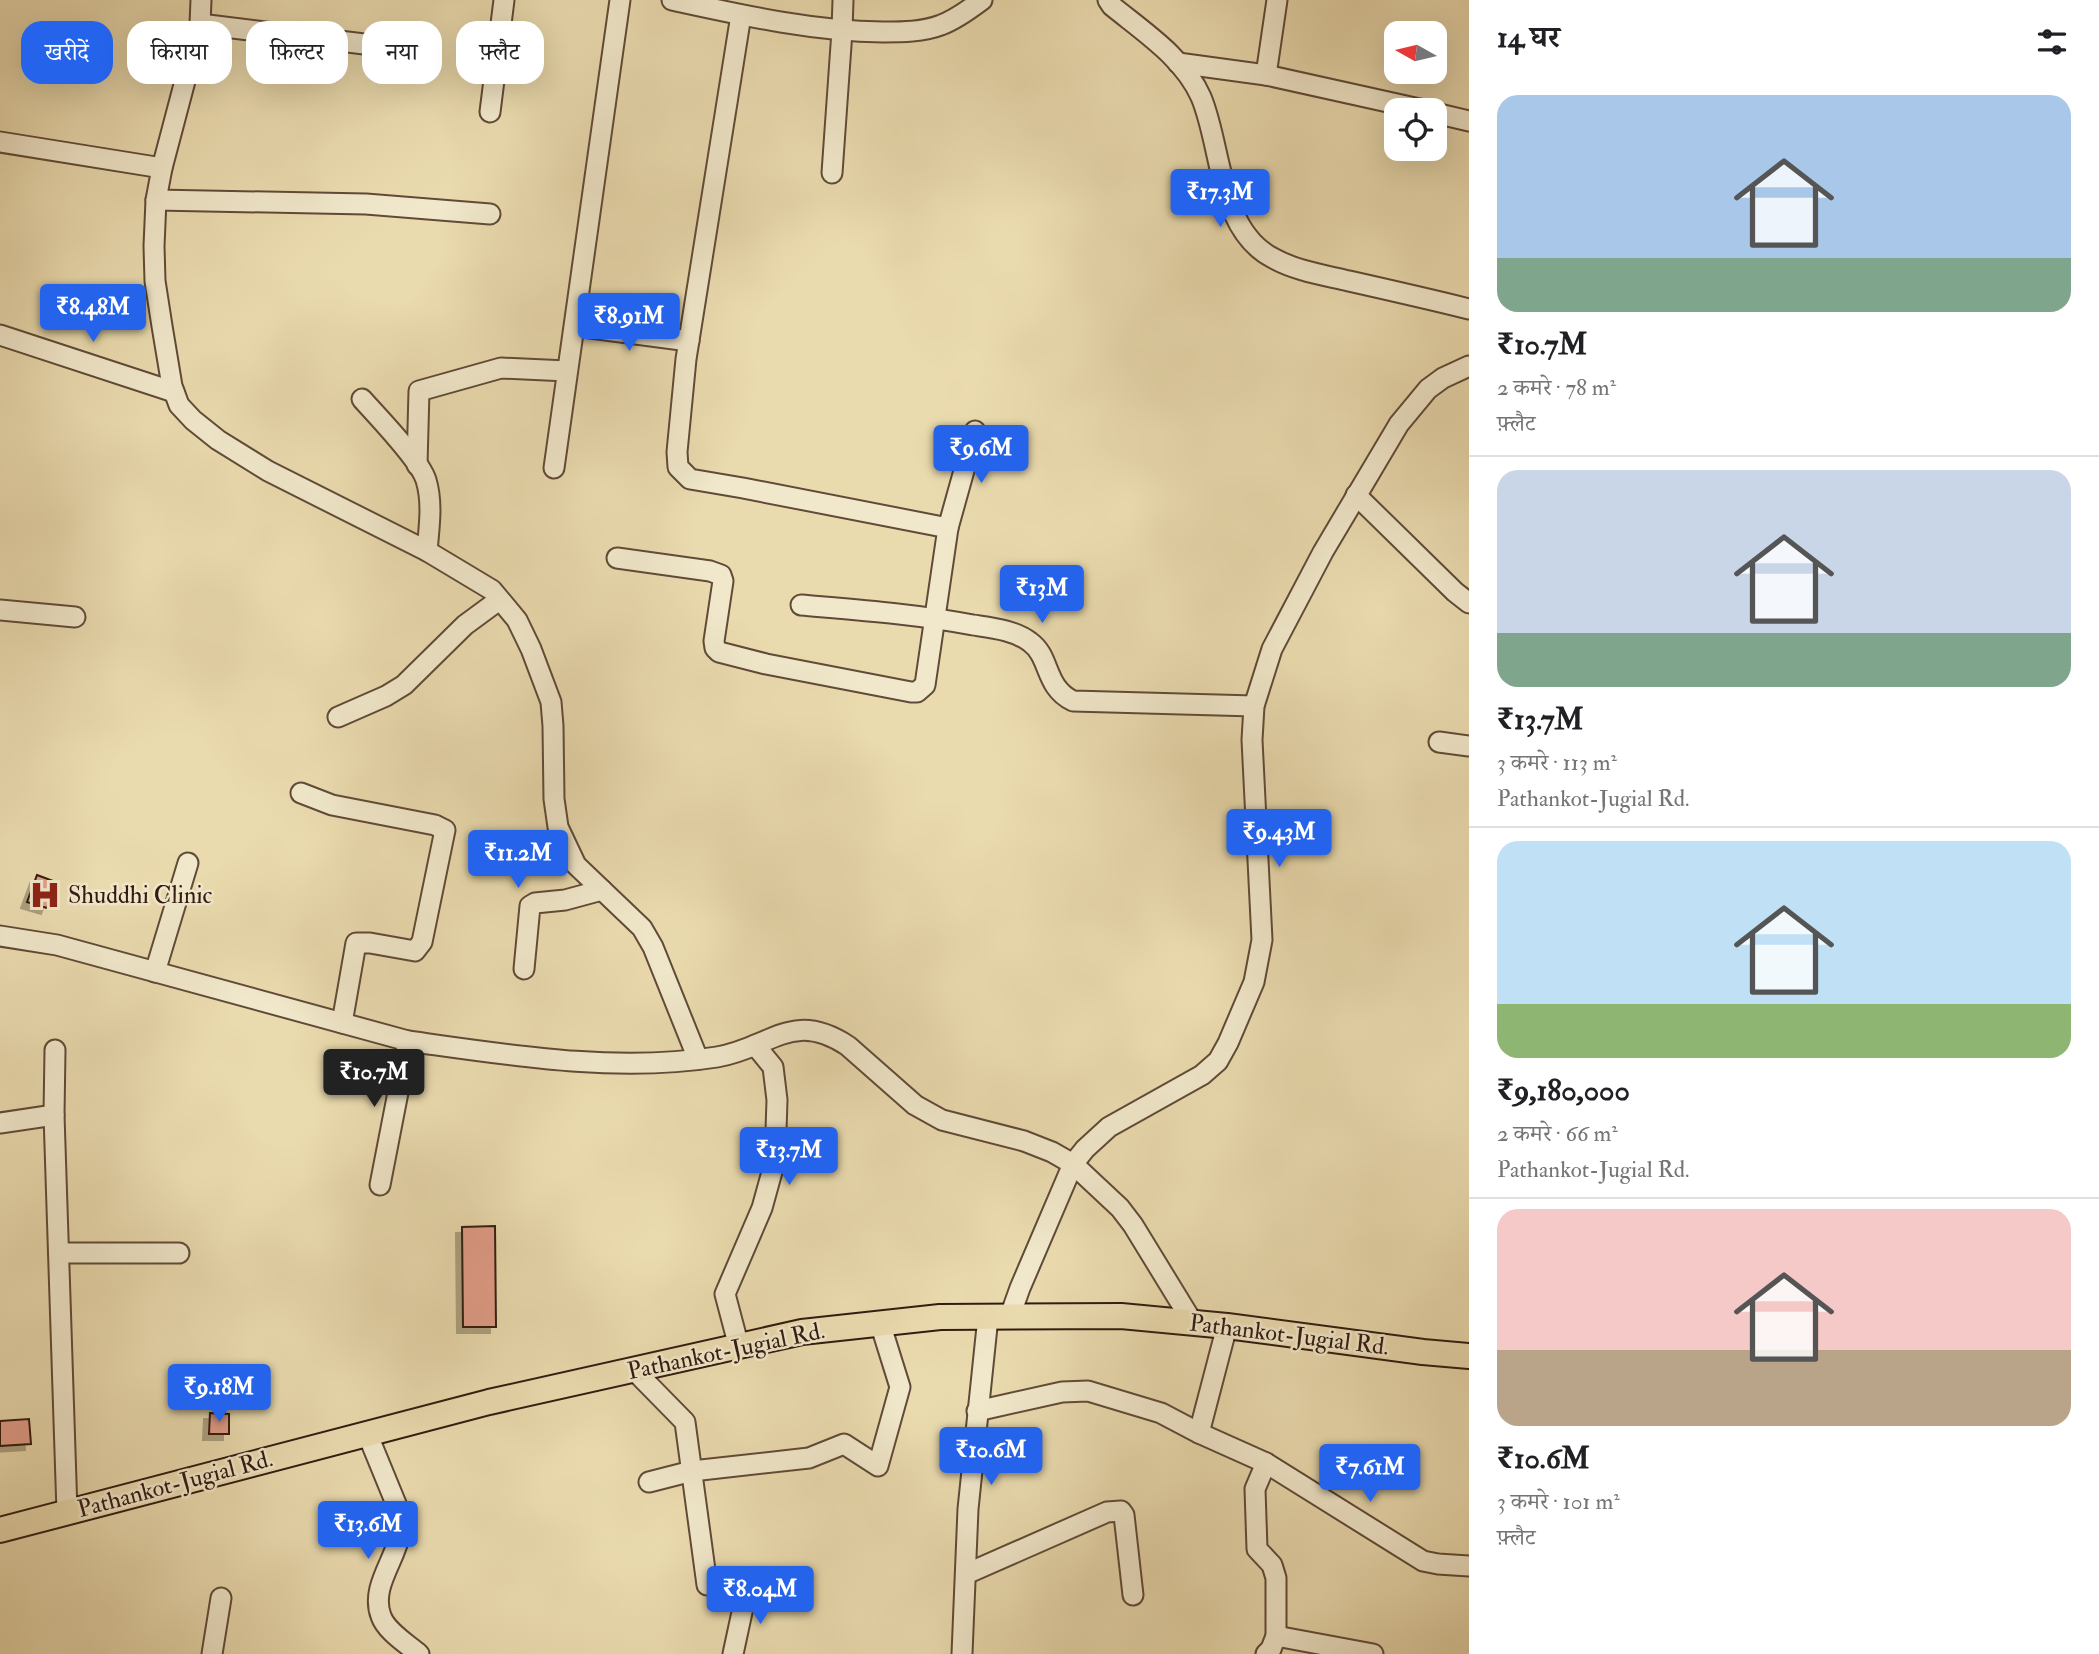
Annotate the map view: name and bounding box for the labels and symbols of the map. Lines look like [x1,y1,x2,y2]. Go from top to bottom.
north arrow [1384,21,1447,84]
pin: ₹17.3M [1163,170,1277,229]
pin: ₹8.48M [36,284,150,344]
pin: ₹8.91M [572,294,686,353]
pin: ₹9.6M [932,426,1030,485]
pin: ₹13M [1001,566,1083,625]
pin: ₹9.43M [1222,810,1336,869]
pin: ₹11.2M [461,830,575,890]
hospital icon: Shuddhi Clinic [28,878,62,912]
place label: Shuddhi Clinic [68,880,213,911]
pin: ₹10.7M [317,1050,431,1109]
pin: ₹13.7M [732,1128,846,1187]
street label: Pathankot-Jugial Rd. [1187,1307,1391,1363]
street label: Pathankot-Jugial Rd. [625,1315,827,1387]
pin: ₹9.18M [162,1364,276,1424]
pin: ₹10.6M [934,1428,1048,1487]
street label: Pathankot-Jugial Rd. [74,1443,276,1525]
pin: ₹7.61M [1313,1444,1427,1504]
pin: ₹13.6M [311,1502,425,1561]
pin: ₹8.04M [703,1566,817,1626]

